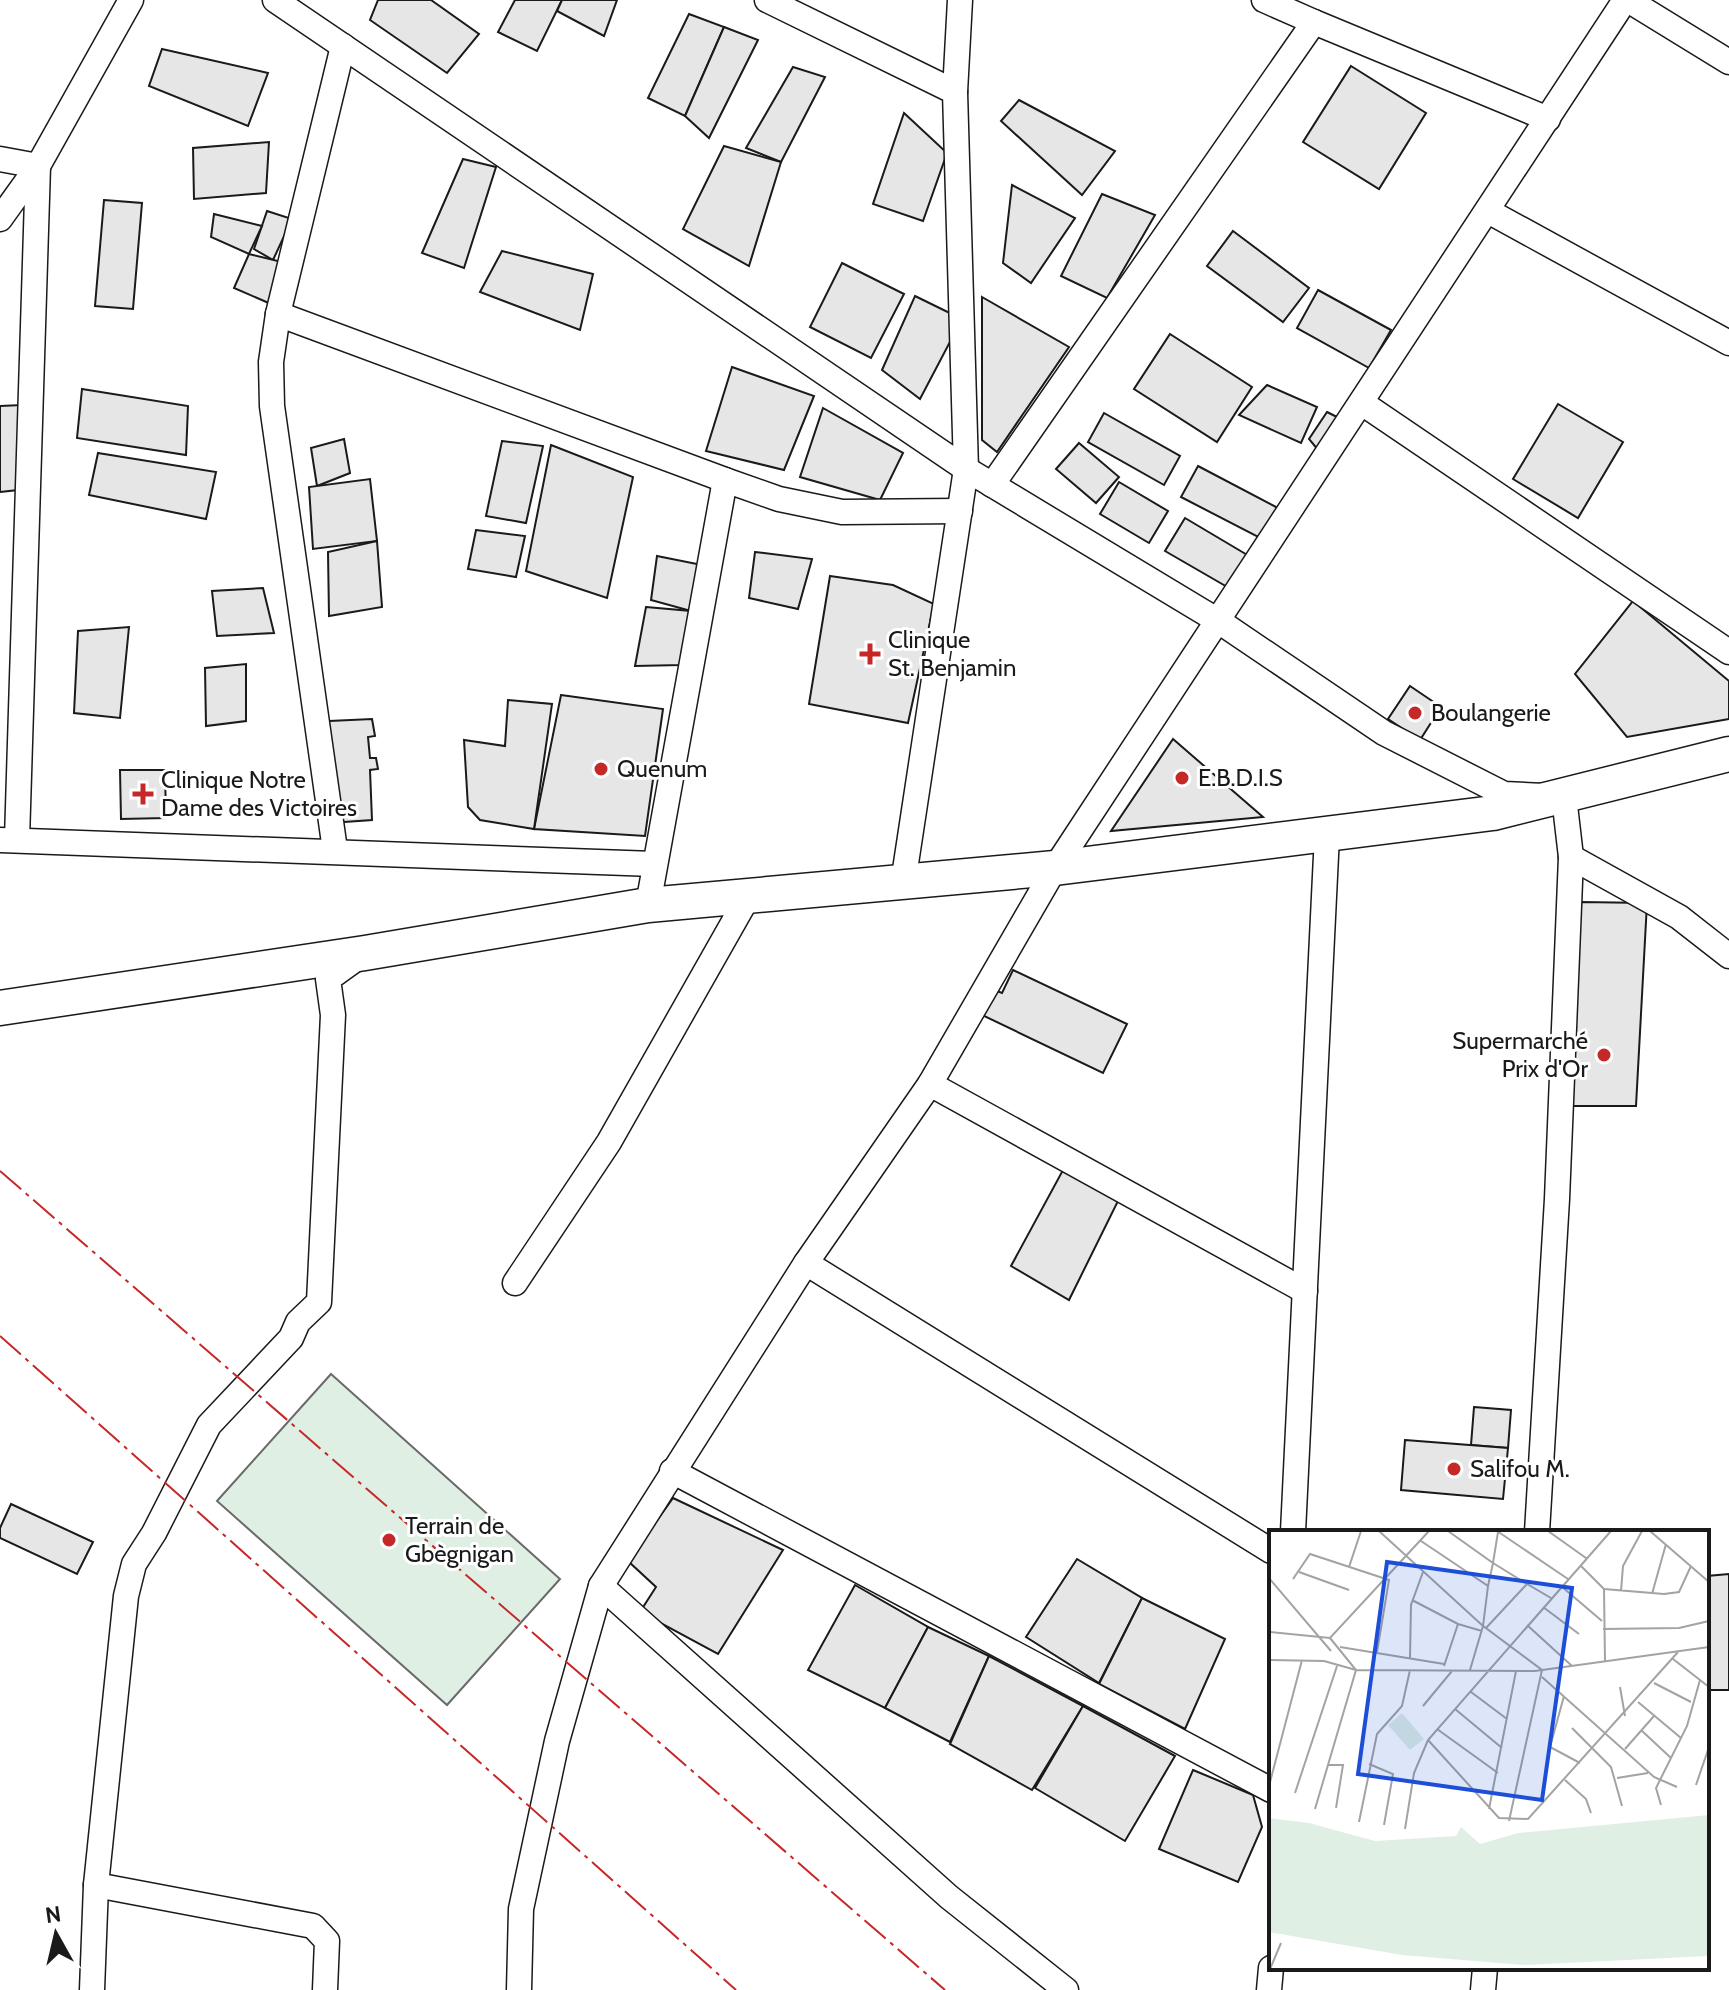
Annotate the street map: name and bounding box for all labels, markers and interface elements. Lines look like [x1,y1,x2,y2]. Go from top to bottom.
place label: Clinique St. Benjamin [888,625,1016,682]
marker: Clinique St. Benjamin [859,643,881,665]
place label: Boulangerie [1431,698,1551,727]
marker: Boulangerie [1406,704,1424,722]
place label: Quenum [617,754,707,783]
marker: Quenum [592,760,610,778]
place label: E.B.D.I.S [1198,763,1283,792]
place label: Clinique Notre Dame des Victoires [161,765,357,822]
marker: E.B.D.I.S [1173,769,1191,787]
marker: Clinique Notre Dame des Victoires [132,783,154,805]
place label: Supermarché Prix d'Or [1452,1026,1588,1083]
marker: Supermarché Prix d'Or [1595,1046,1613,1064]
place label: Salifou M. [1470,1454,1570,1483]
marker: Salifou M. [1445,1460,1463,1478]
place label: Terrain de Gbègnigan [405,1511,514,1568]
inset map [1269,1530,1709,1970]
marker: Terrain de Gbègnigan [380,1531,398,1549]
north arrow [16,1894,96,1974]
text: N [44,1900,63,1929]

